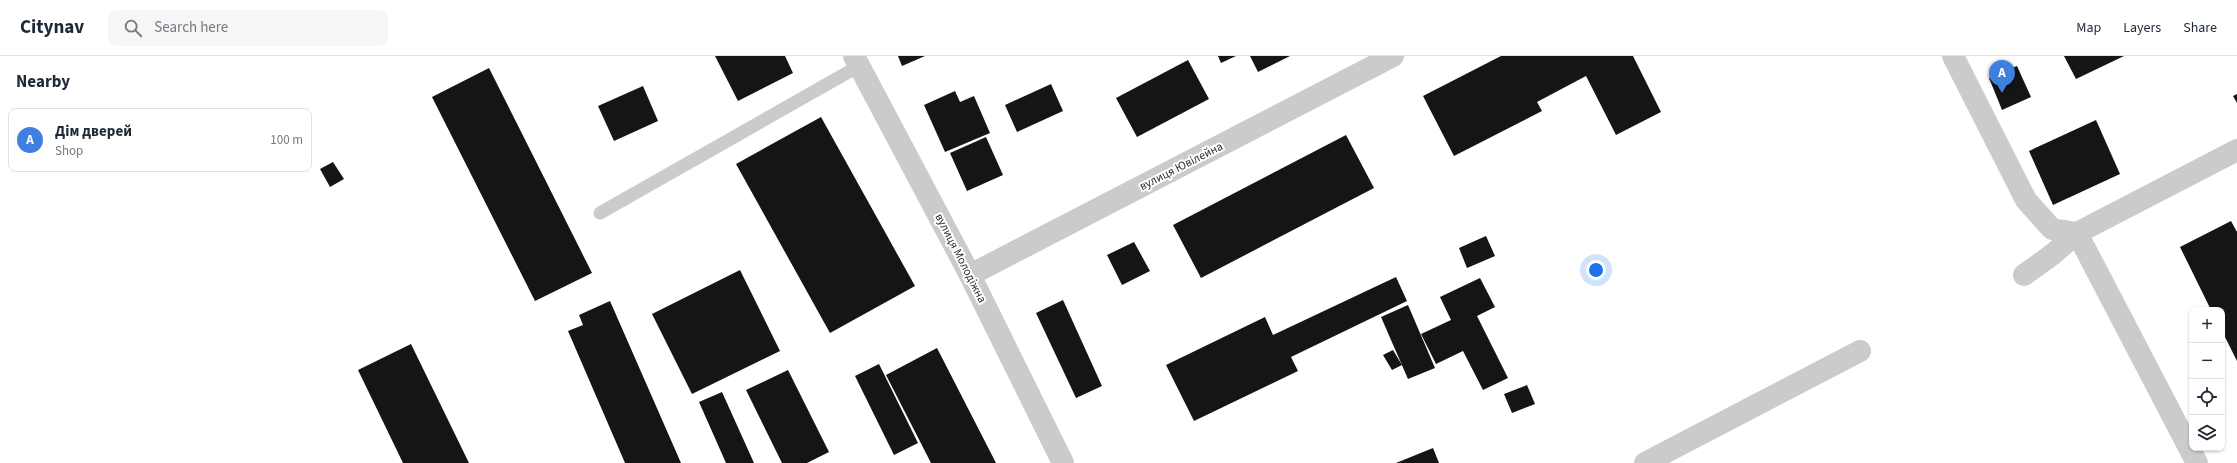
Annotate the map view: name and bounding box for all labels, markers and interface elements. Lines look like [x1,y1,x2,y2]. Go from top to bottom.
search box [108,10,388,46]
text: Citynav [20,14,84,41]
icon: search [122,17,144,39]
text: Search here [154,17,228,38]
text: Map [2076,18,2101,38]
text: Layers [2123,18,2161,38]
text: Share [2183,18,2217,38]
pin: A [1989,60,2015,93]
text: Nearby [16,70,70,94]
text: Дім дверей [55,121,132,142]
text: A [26,131,34,149]
text: 100 m [270,131,303,149]
street label: вулиця Ювілейна [1136,138,1226,195]
text: Shop [55,142,83,160]
street label: вулиця Молодіжна [931,210,990,306]
your location [1586,260,1606,280]
map controls [2189,307,2225,451]
button: + [2189,307,2225,343]
button: − [2189,343,2225,379]
button: locate [2189,379,2225,415]
button: layers [2189,415,2225,451]

